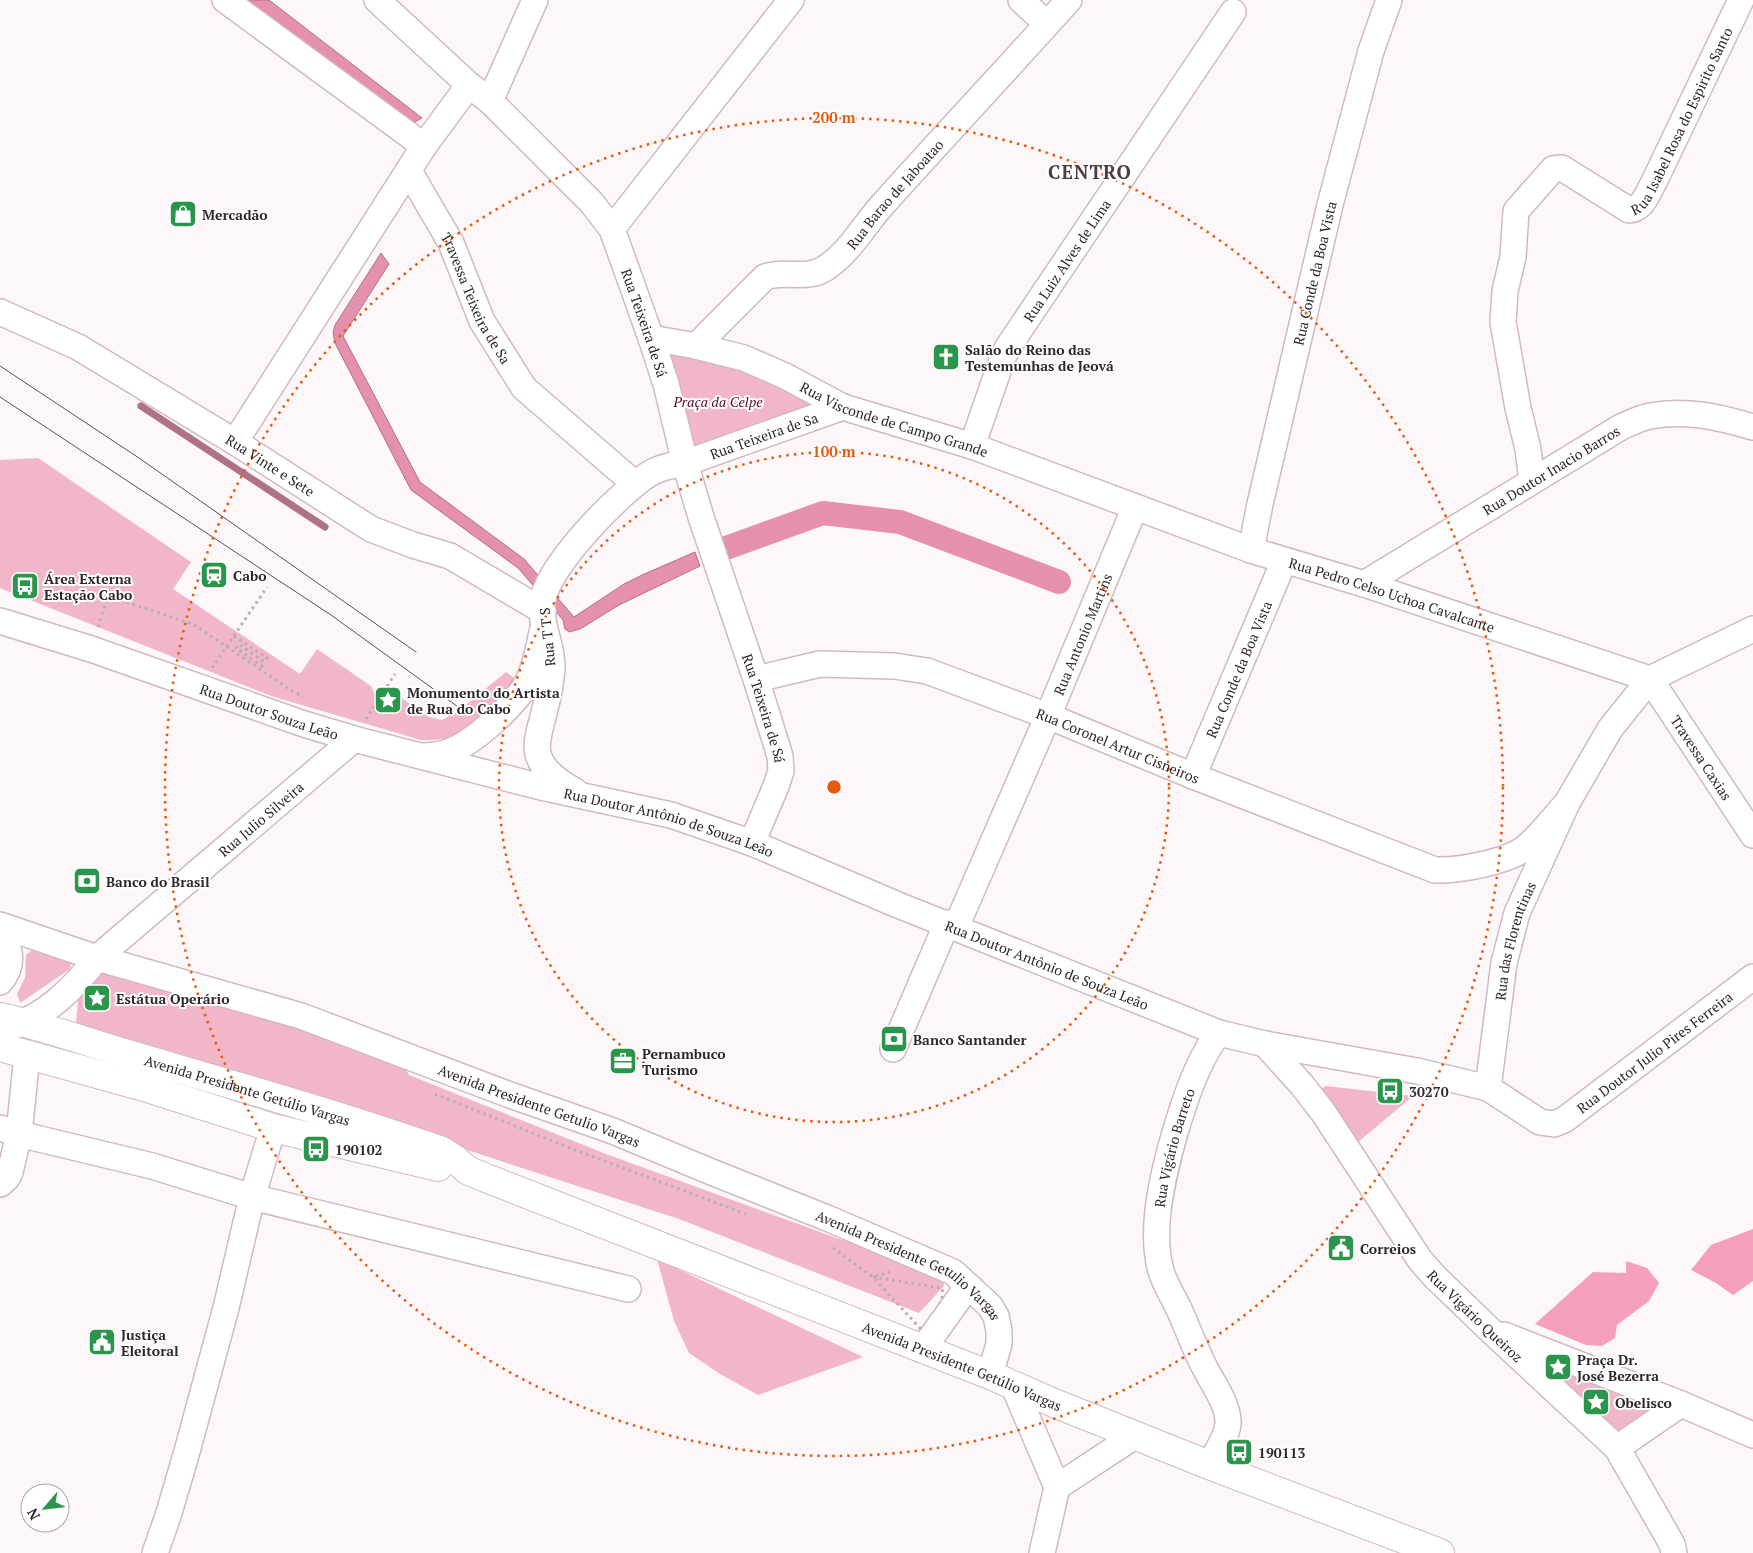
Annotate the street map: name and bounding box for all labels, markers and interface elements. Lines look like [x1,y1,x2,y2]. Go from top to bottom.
street label: Rua Isabel Rosa do Espirito Santo [1627,24,1736,219]
text: 200 m [812,107,856,127]
street label: Rua Barao de Jaboatao [842,135,947,253]
district label: CENTRO [1048,159,1132,184]
street label: Rua Luiz Alves de Lima [1018,195,1114,325]
shop icon: Mercadão [168,199,198,229]
street label: Rua Conde da Boa Vista [1288,199,1340,347]
place label: Mercadão [202,205,268,224]
street label: Travessa Teixeira de Sa [437,229,516,367]
street label: Rua Teixeira de Sá [617,266,673,379]
place label: Salão do Reino das Testemunhas de Jeová [965,340,1114,375]
church icon: Salão do Reino das Testemunhas de Jeová [931,342,961,372]
street label: Rua Visconde de Campo Grande [797,377,991,461]
park label: Praça da Celpe [672,392,763,411]
street label: Rua Teixeira de Sa [707,407,820,463]
street label: Rua Doutor Inacio Barros [1479,421,1623,519]
street label: Rua Vinte e Sete [222,429,319,500]
text: 100 m [812,441,856,461]
street label: Rua Pedro Celso Uchoa Cavalcante [1287,552,1497,636]
station icon: Cabo [199,560,229,590]
place label: Cabo [233,566,266,585]
place label: Área Externa Estação Cabo [44,569,132,604]
street label: Rua Antonio Martins [1048,570,1116,698]
bus stop icon: Área Externa Estação Cabo [10,571,40,601]
street label: Rua Conde da Boa Vista [1201,598,1276,741]
street label: Rua T T S [534,607,560,667]
street label: Rua Teixeira de Sá [739,651,790,763]
street label: Rua Doutor Souza Leão [197,679,341,743]
place label: Monumento do Artista de Rua do Cabo [407,683,560,718]
place icon: Monumento do Artista de Rua do Cabo [373,685,403,715]
street label: Rua Coronel Artur Cisneiros [1034,703,1202,787]
street label: Travessa Caxias [1667,711,1737,804]
street label: Rua Julio Silveira [214,777,307,860]
centre of rings [825,778,843,796]
street label: Rua Doutor Antônio de Souza Leão [562,783,777,861]
bank icon: Banco do Brasil [72,866,102,896]
place label: Banco do Brasil [106,872,210,891]
street label: Rua das Florentinas [1490,878,1540,1001]
street label: Rua Doutor Antônio de Souza Leão [942,915,1152,1014]
place icon: Estátua Operário [82,983,112,1013]
street label: Rua Doutor Julio Pires Ferreira [1572,987,1736,1117]
place label: Estátua Operário [116,989,229,1008]
bank icon: Banco Santander [879,1024,909,1054]
place label: Banco Santander [913,1030,1027,1049]
place label: Pernambuco Turismo [642,1044,726,1079]
office icon: Pernambuco Turismo [608,1046,638,1076]
street label: Avenida Presidente Getúlio Vargas [142,1050,353,1129]
street label: Avenida Presidente Getulio Vargas [436,1059,643,1151]
bus stop icon: 30270 [1375,1076,1405,1106]
place label: 30270 [1409,1082,1449,1101]
street label: Rua Vigário Barreto [1149,1085,1199,1208]
bus stop icon: 190102 [301,1134,331,1164]
place label: 190102 [335,1140,383,1159]
street label: Avenida Presidente Getulio Vargas [813,1205,1006,1322]
public building icon: Correios [1326,1233,1356,1263]
place label: Correios [1360,1239,1416,1258]
street label: Rua Vigário Queiroz [1423,1266,1528,1366]
street label: Avenida Presidente Getúlio Vargas [860,1317,1065,1415]
place label: Justiça Eleitoral [121,1325,179,1360]
public building icon: Justiça Eleitoral [87,1327,117,1357]
place label: Praça Dr. José Bezerra [1577,1350,1659,1385]
place icon: Praça Dr. José Bezerra [1543,1352,1573,1382]
place icon: Obelisco [1581,1387,1611,1417]
place label: Obelisco [1615,1393,1672,1412]
bus stop icon: 190113 [1224,1437,1254,1467]
place label: 190113 [1258,1443,1306,1462]
north arrow [20,1483,70,1533]
text: N [22,1505,44,1523]

